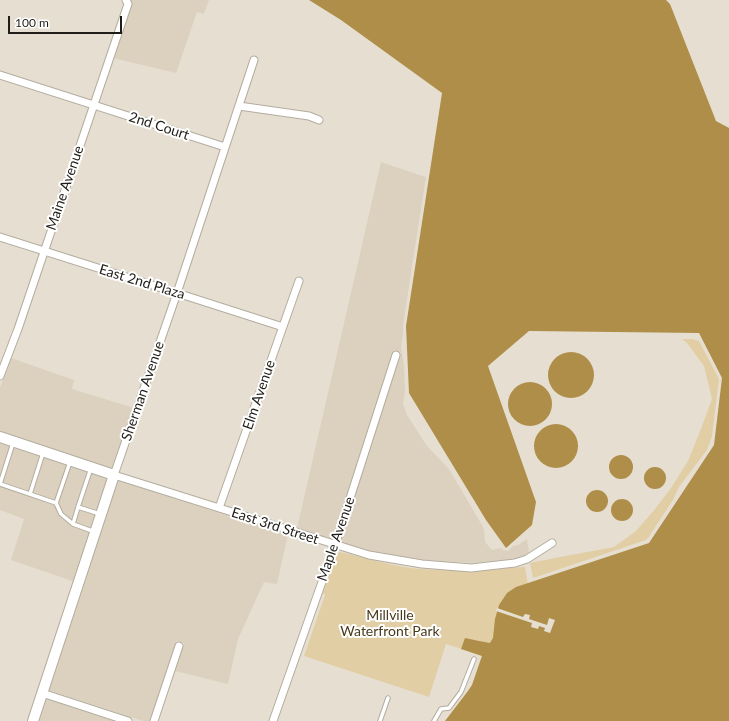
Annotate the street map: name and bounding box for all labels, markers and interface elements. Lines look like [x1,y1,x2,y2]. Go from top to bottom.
scale bar [10,8,124,34]
text: 100 m [15,15,49,30]
street label: 2nd Court [127,108,191,144]
street label: Maine Avenue [43,144,87,232]
street label: East 2nd Plaza [97,261,187,303]
street label: Sherman Avenue [118,339,168,443]
street label: Elm Avenue [239,358,279,432]
street label: Maple Avenue [314,495,358,583]
street label: East 3rd Street [229,504,321,548]
park label: Millville Waterfront Park [340,607,440,640]

